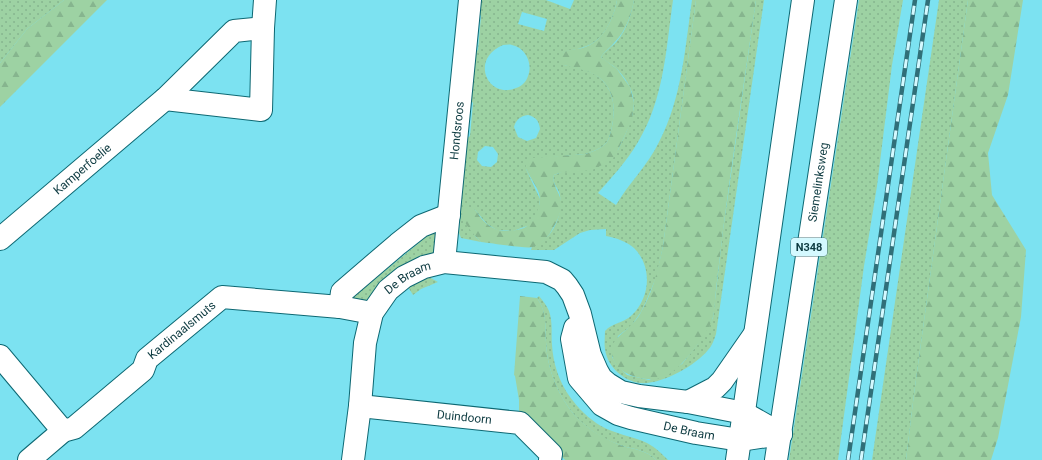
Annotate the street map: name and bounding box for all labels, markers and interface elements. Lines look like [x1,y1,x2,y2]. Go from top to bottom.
street label: Hondsroos [447,101,467,161]
street label: Kamperfoelie [51,141,114,198]
street label: Siemelinksweg [805,141,831,223]
road number: N348 [791,238,827,256]
street label: De Braam [382,259,432,297]
street label: Kardinaalsmuts [145,298,219,362]
street label: Duindoorn [436,407,493,427]
street label: De Braam [662,419,716,443]

